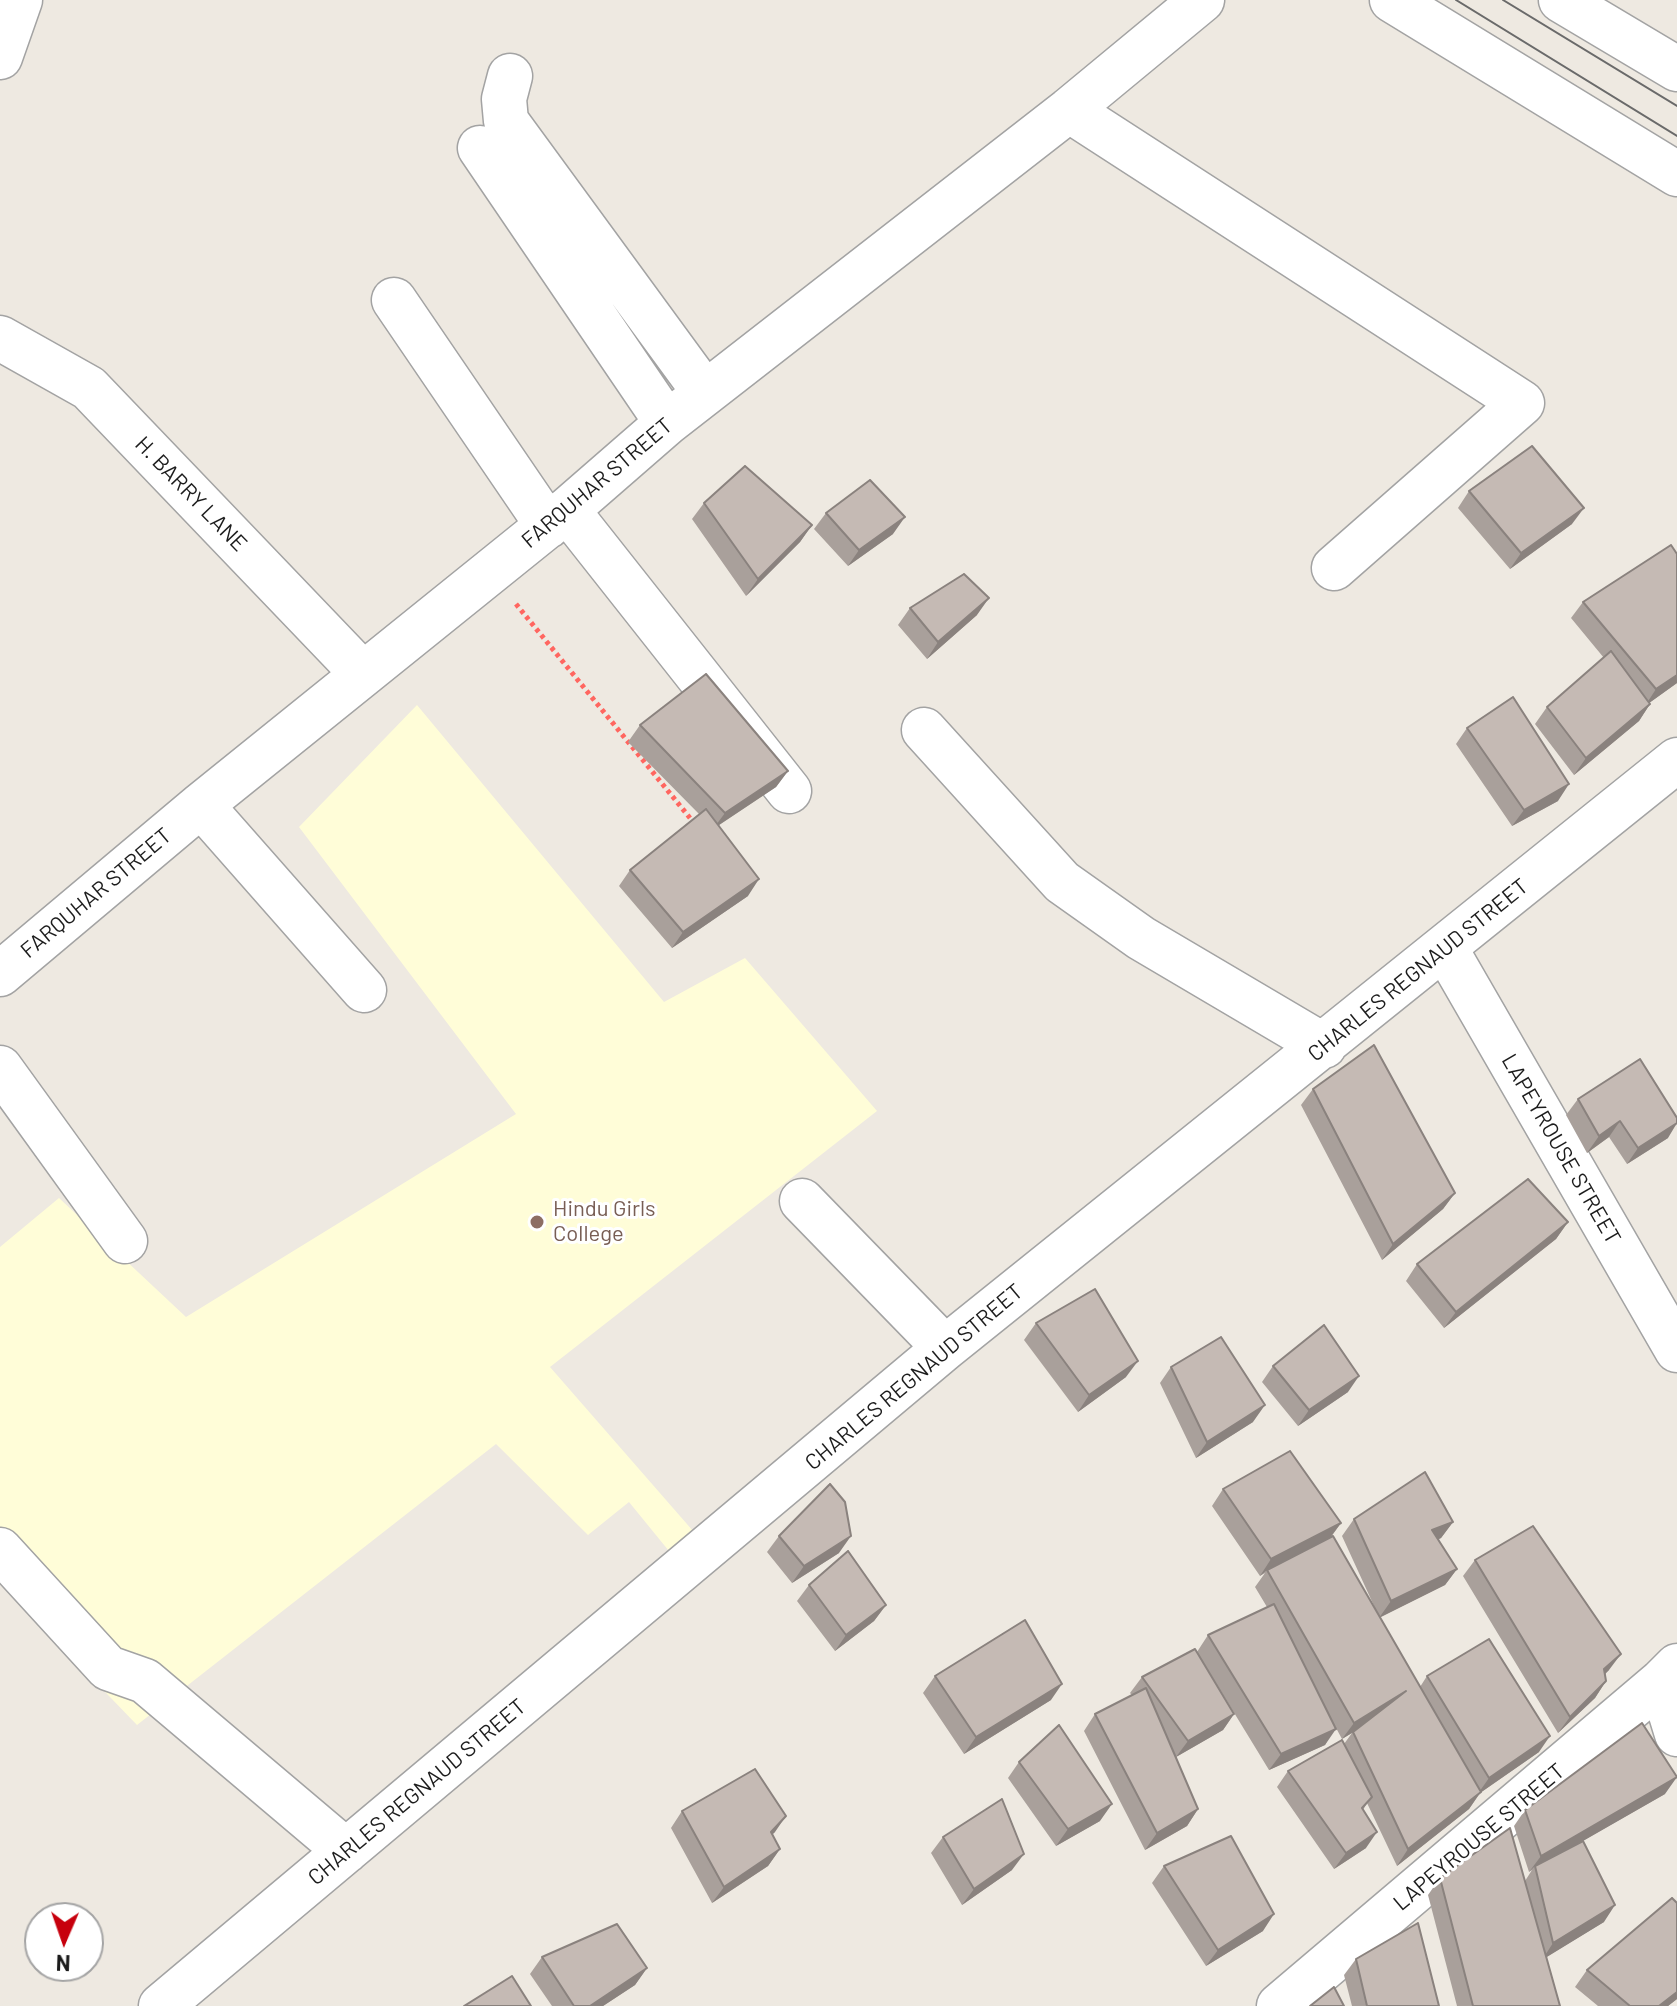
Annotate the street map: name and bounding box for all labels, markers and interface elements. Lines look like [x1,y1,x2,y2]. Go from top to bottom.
street label: FARQUHAR STREET [516,412,678,554]
street label: H. BARRY LANE [129,431,253,557]
street label: FARQUHAR STREET [15,822,177,964]
street label: CHARLES REGNAUD STREET [1302,873,1534,1067]
street label: LAPEYROUSE STREET [1496,1049,1626,1249]
place label: Hindu Girls College [553,1196,656,1248]
marker: Hindu Girls College [528,1213,546,1231]
street label: CHARLES REGNAUD STREET [800,1278,1028,1476]
street label: CHARLES REGNAUD STREET [303,1693,531,1891]
street label: LAPEYROUSE STREET [1388,1758,1570,1916]
north arrow [24,1902,104,1982]
text: N [55,1951,71,1977]

